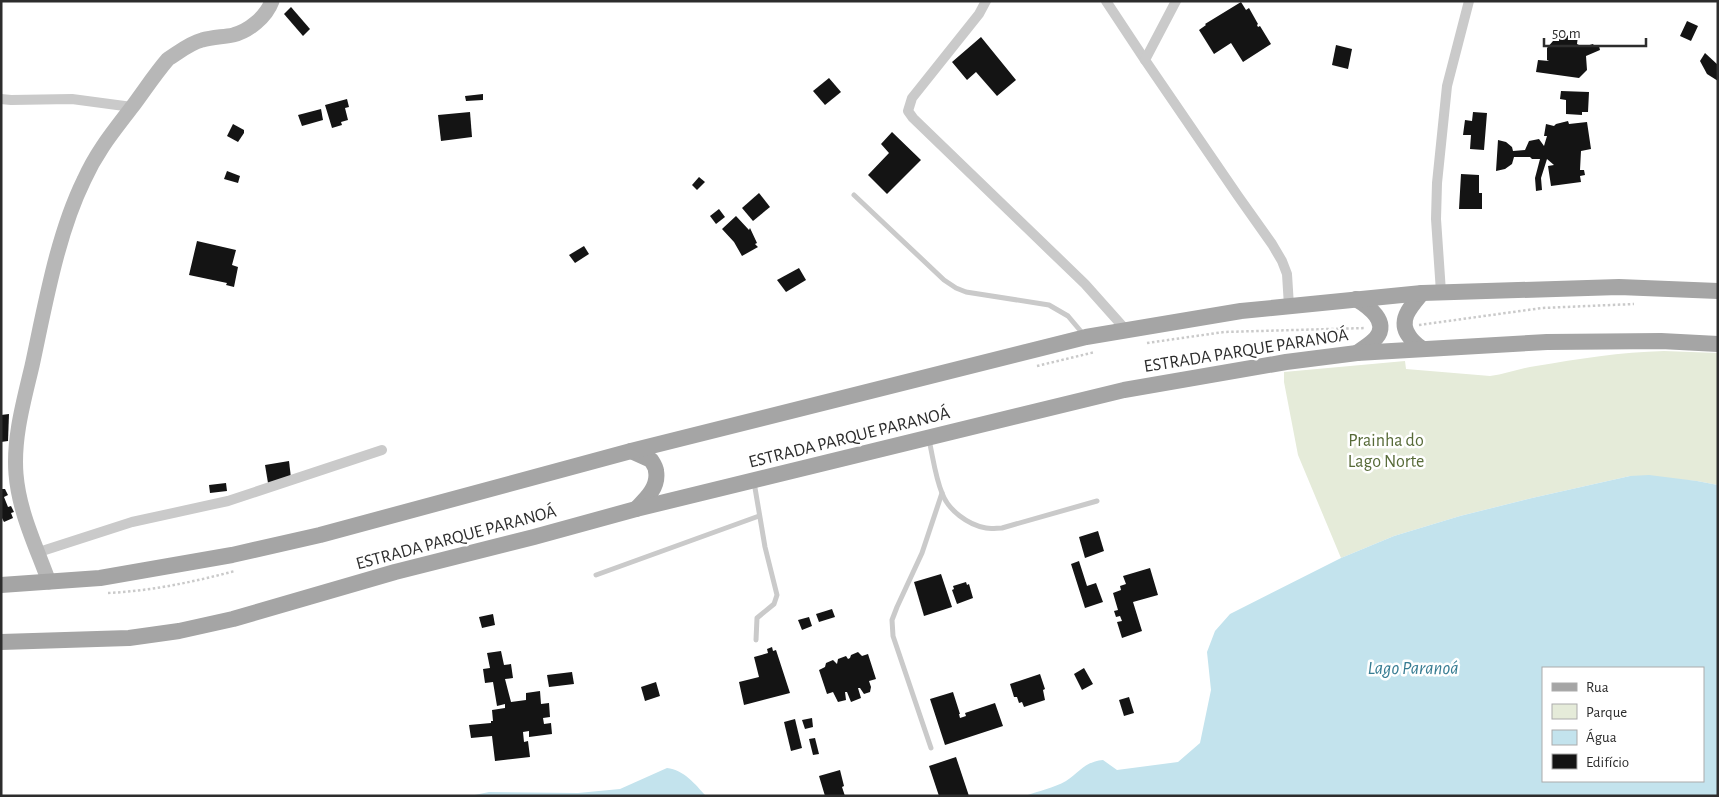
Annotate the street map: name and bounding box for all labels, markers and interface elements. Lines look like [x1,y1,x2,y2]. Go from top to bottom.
scale bar [1544,15,1646,47]
text: 50 m [1552,26,1581,41]
street label: ESTRADA PARQUE PARANOÁ [1142,323,1350,376]
street label: ESTRADA PARQUE PARANOÁ [746,401,952,472]
park label: Prainha do Lago Norte [1348,432,1424,471]
street label: ESTRADA PARQUE PARANOÁ [353,499,559,573]
water label: Lago Paranoá [1367,659,1459,678]
legend [1542,667,1704,782]
text: Rua [1586,680,1609,695]
text: Parque [1586,705,1627,720]
text: Água [1586,728,1617,745]
text: Edifício [1586,755,1629,770]

